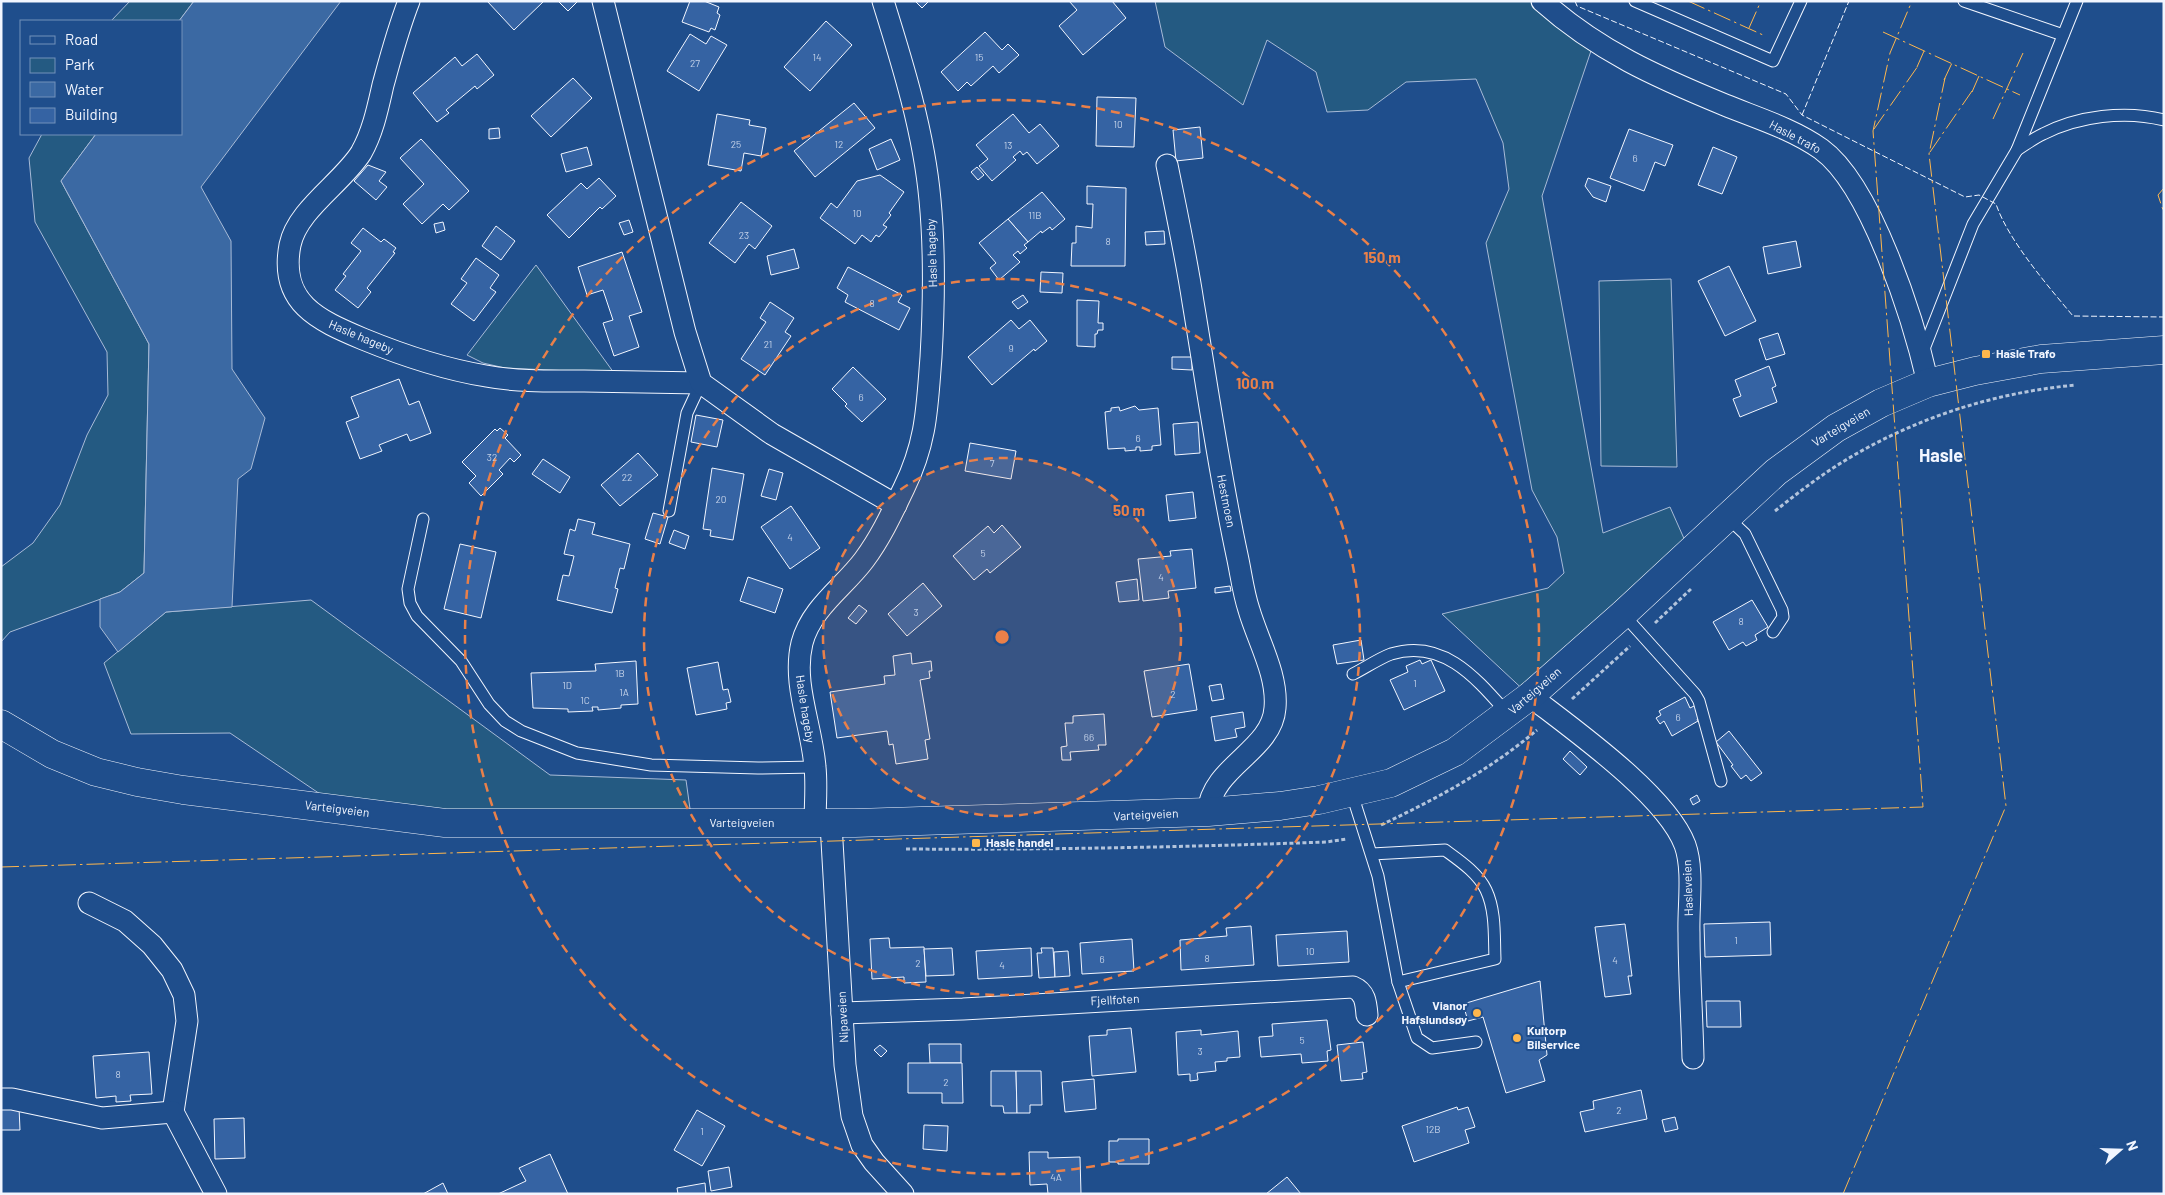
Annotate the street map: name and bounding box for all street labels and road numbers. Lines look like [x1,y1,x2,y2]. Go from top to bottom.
street label: Hasle trafo [1767,117,1824,156]
street label: Hasle hageby [923,218,939,288]
street label: Hasle hageby [327,316,396,356]
street label: Varteigveien [1809,403,1872,449]
street label: Hestmoen [1215,473,1239,528]
street label: Varteigveien [1505,664,1563,717]
street label: Hasle hageby [794,674,818,744]
street label: Varteigveien [304,797,370,819]
street label: Varteigveien [1113,805,1179,823]
street label: Varteigveien [709,815,775,829]
street label: Hasleveien [1679,860,1695,917]
street label: Nipaveien [834,991,850,1043]
street label: Fjellfoten [1090,991,1140,1007]

